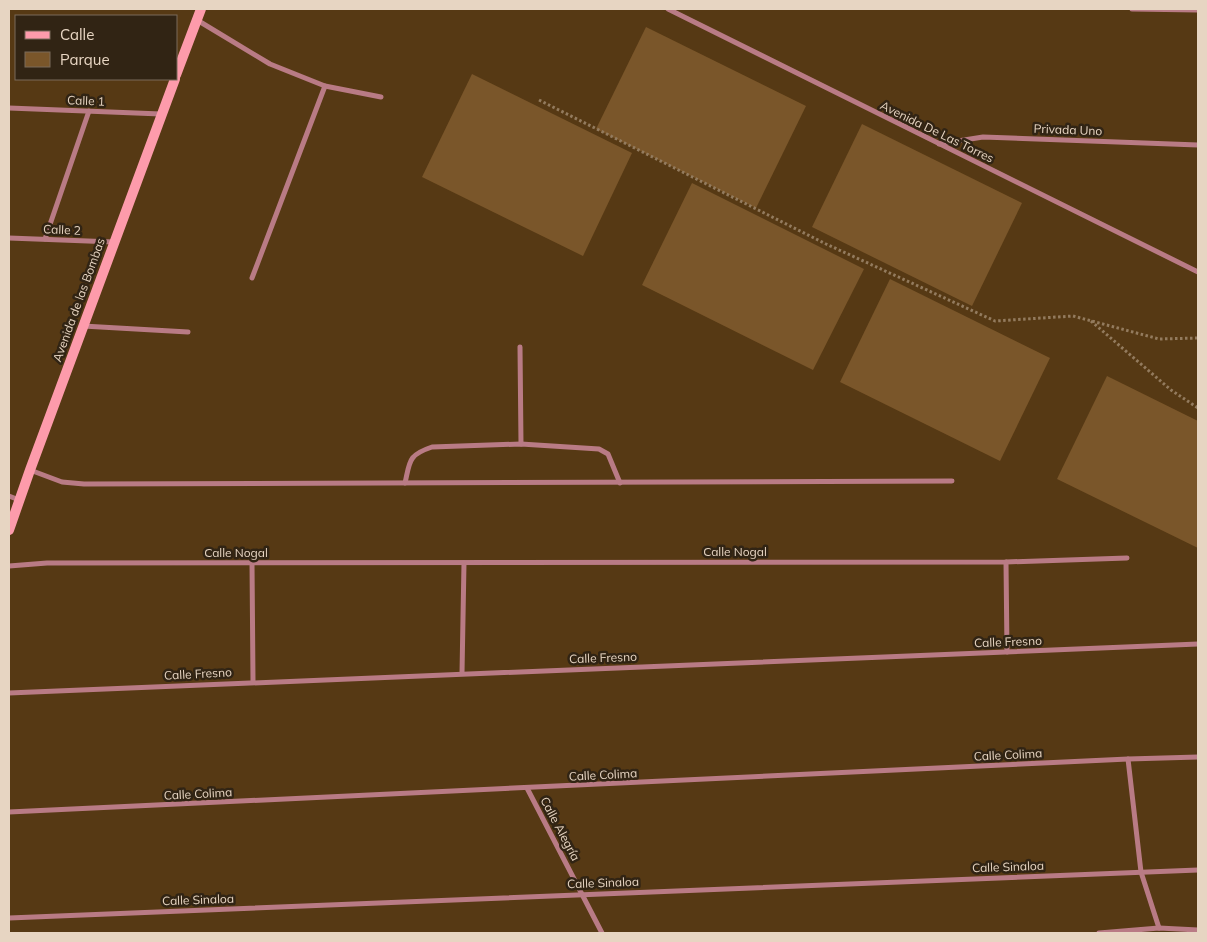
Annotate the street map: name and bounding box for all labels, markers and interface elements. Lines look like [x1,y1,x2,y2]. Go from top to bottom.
legend [15,15,178,80]
text: Calle [60,25,94,44]
text: Parque [60,50,110,69]
street label: Calle 1 [67,92,105,109]
street label: Avenida De Las Torres [878,98,996,166]
street label: Privada Uno [1034,121,1103,138]
street label: Calle 2 [43,221,81,238]
street label: Avenida de las Bombas [49,236,108,364]
street label: Calle Nogal [703,544,767,559]
street label: Calle Nogal [204,545,268,560]
street label: Calle Fresno [974,633,1042,650]
street label: Calle Fresno [569,649,637,666]
street label: Calle Fresno [164,664,232,683]
street label: Calle Colima [973,745,1043,764]
street label: Calle Colima [568,765,638,784]
street label: Calle Colima [163,784,233,803]
street label: Calle Alegría [537,794,584,863]
street label: Calle Sinaloa [972,858,1044,875]
street label: Calle Sinaloa [567,874,639,891]
street label: Calle Sinaloa [162,891,234,908]

